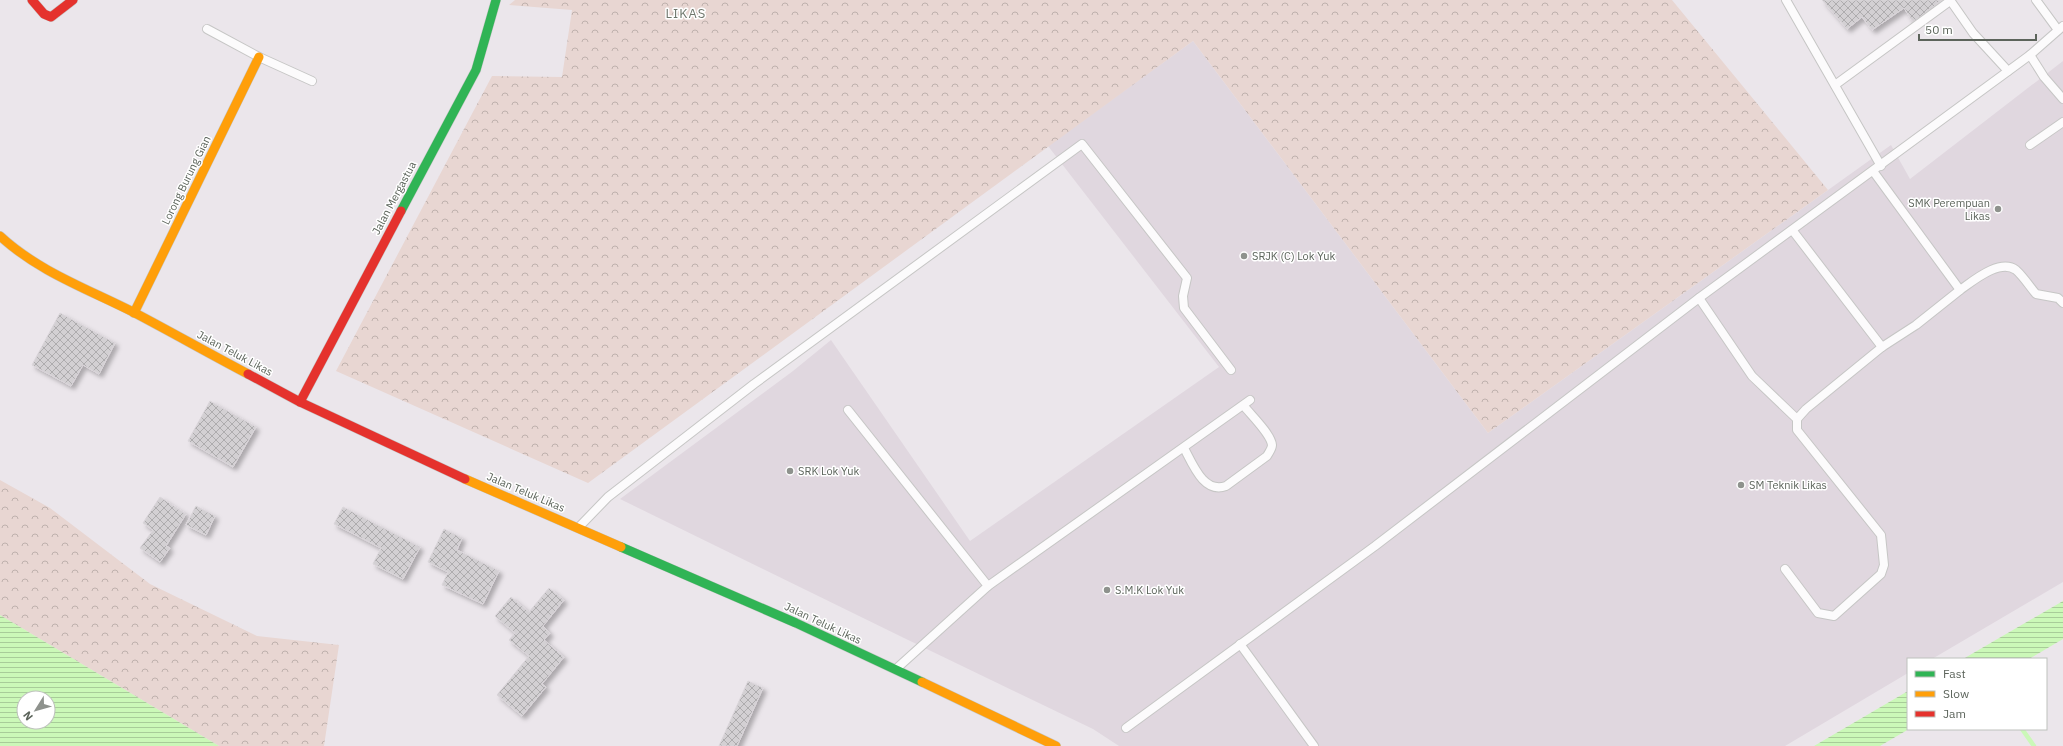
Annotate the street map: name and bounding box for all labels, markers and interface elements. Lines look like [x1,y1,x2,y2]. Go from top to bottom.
district label: LIKAS [666,5,706,22]
scale bar [1919,16,2036,42]
text: 50 m [1925,22,1953,37]
street label: Lorong Burung Gian [158,133,214,227]
street label: Jalan Mergastua [369,159,419,237]
place label: SMK Perempuan Likas [1908,196,1990,223]
marker: SMK Perempuan Likas [1993,204,2003,214]
place label: SRJK (C) Lok Yuk [1252,249,1336,263]
marker: SRJK (C) Lok Yuk [1239,251,1249,261]
street label: Jalan Teluk Likas [195,327,275,379]
place label: SRK Lok Yuk [798,464,859,478]
marker: SRK Lok Yuk [785,466,795,476]
street label: Jalan Teluk Likas [485,469,567,515]
place label: SM Teknik Likas [1749,478,1827,492]
marker: SM Teknik Likas [1736,480,1746,490]
place label: S.M.K Lok Yuk [1115,583,1184,597]
marker: S.M.K Lok Yuk [1102,585,1112,595]
street label: Jalan Teluk Likas [782,599,864,647]
legend [1907,658,2047,730]
text: Fast [1943,666,1966,681]
text: Slow [1943,686,1969,701]
north arrow [16,690,56,730]
text: Jam [1943,706,1966,721]
text: N [20,709,36,723]

